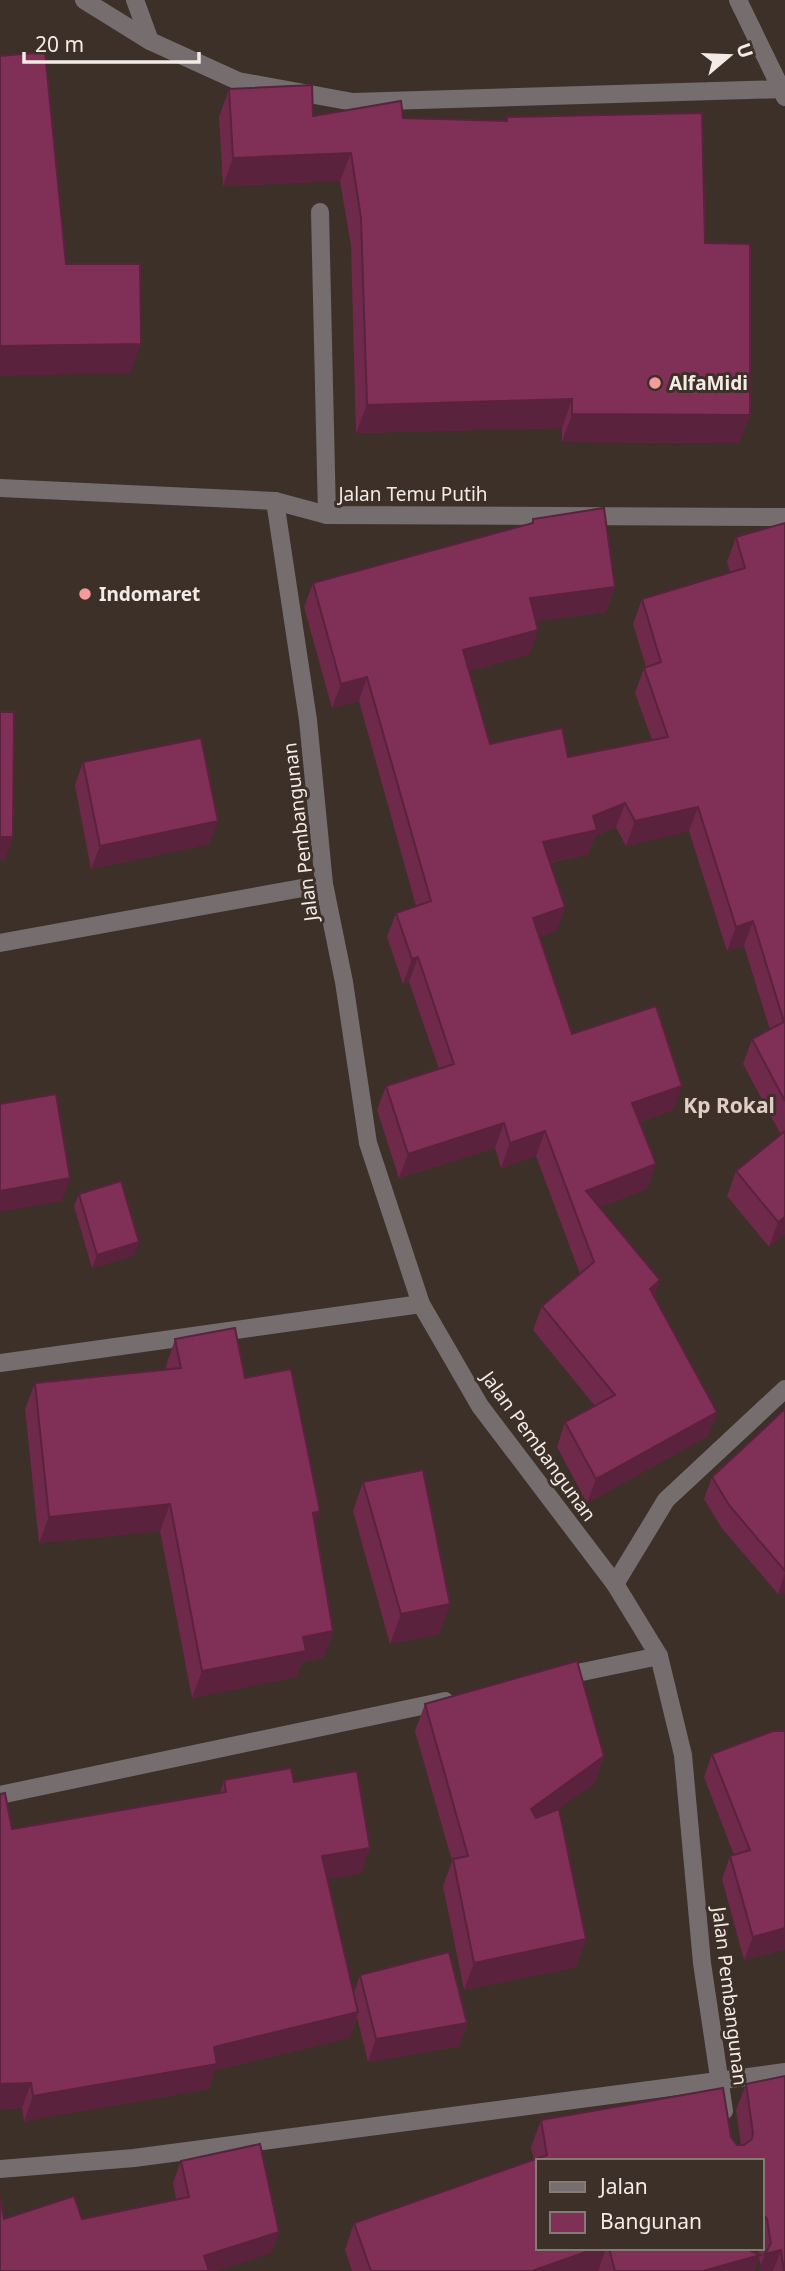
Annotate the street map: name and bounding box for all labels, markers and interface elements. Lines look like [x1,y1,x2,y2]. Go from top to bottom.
scale bar [24,21,200,65]
north arrow [694,21,764,91]
text: 20 m [35,30,84,58]
text: U [730,39,760,61]
place label: AlfaMidi [669,370,748,396]
marker: AlfaMidi [647,375,663,391]
street label: Jalan Temu Putih [336,481,488,507]
place label: Indomaret [99,581,200,607]
marker: Indomaret [77,586,93,602]
street label: Jalan Pembangunan [276,741,324,925]
district label: Kp Rokal [683,1091,775,1119]
street label: Jalan Pembangunan [474,1364,602,1526]
street label: Jalan Pembangunan [706,1903,754,2087]
legend [536,2159,764,2250]
text: Jalan [598,2172,648,2200]
text: Bangunan [600,2207,702,2235]

